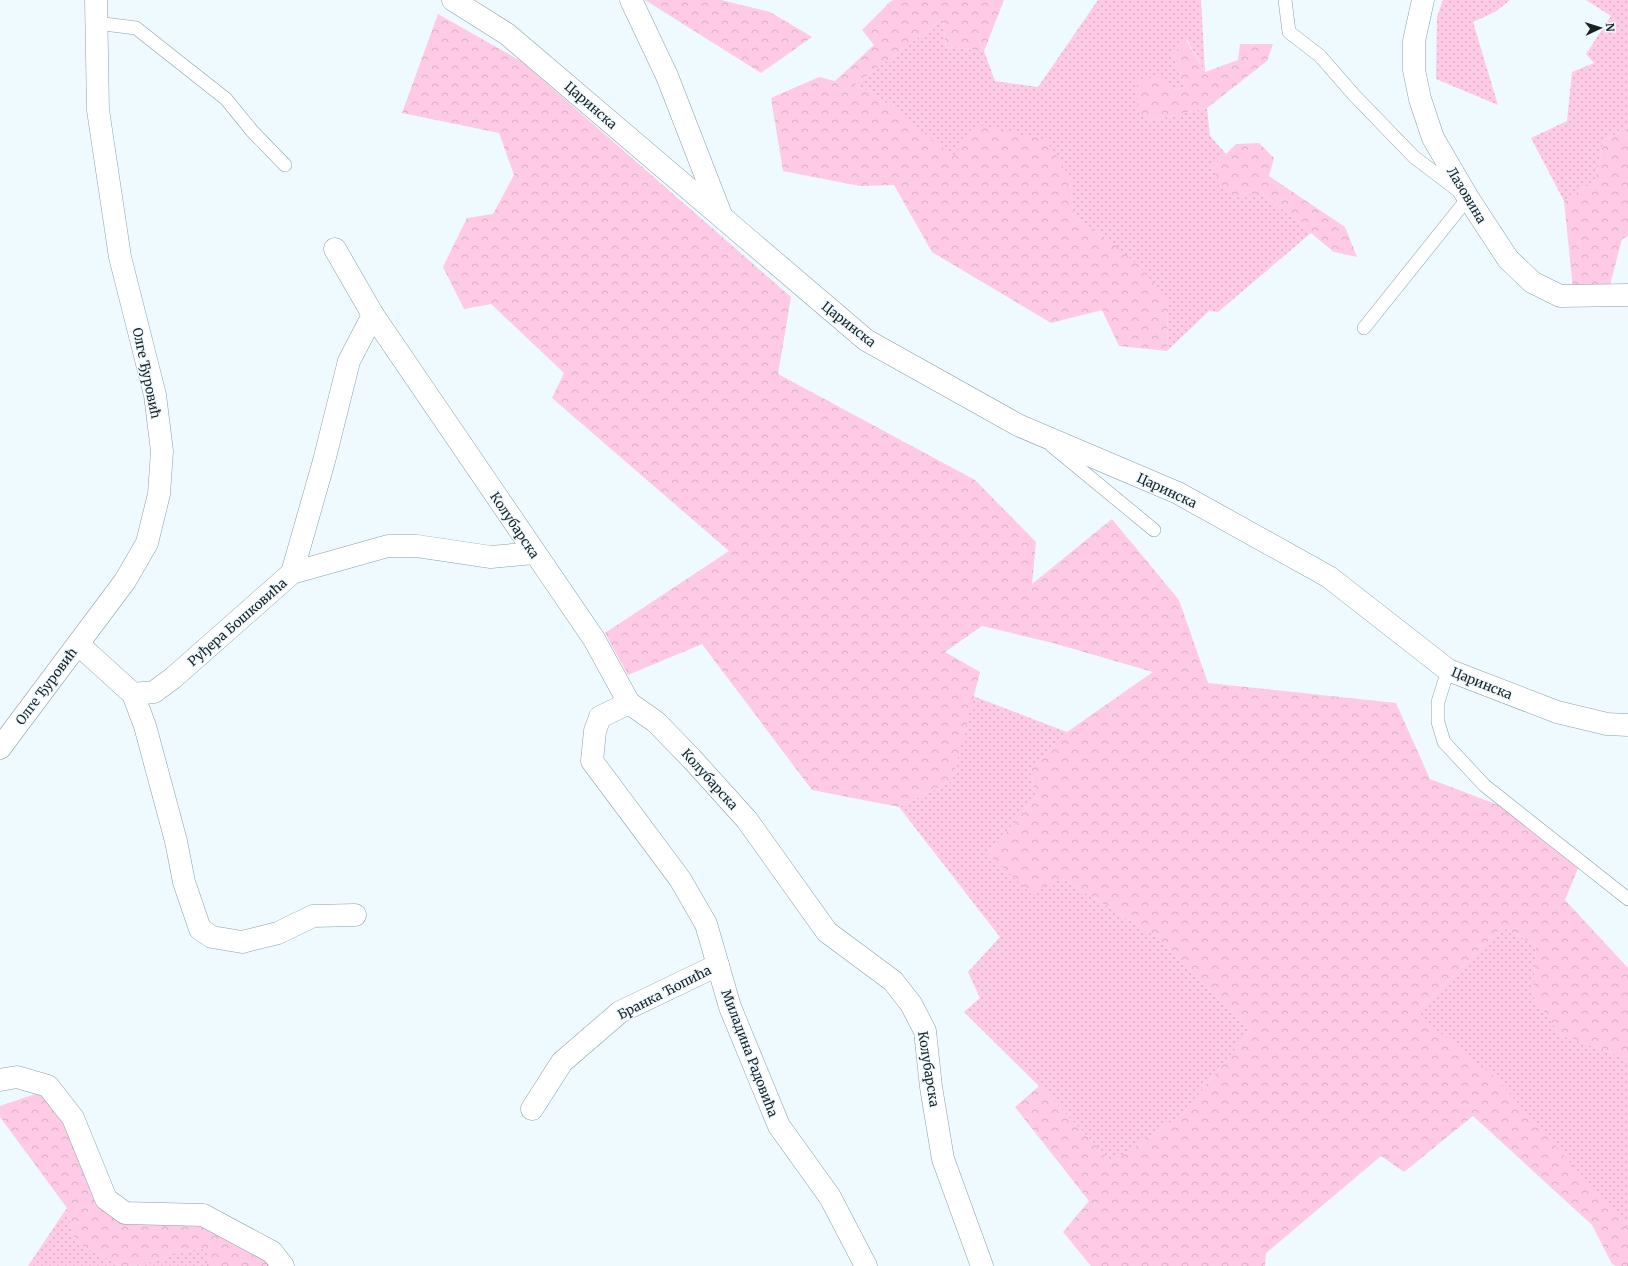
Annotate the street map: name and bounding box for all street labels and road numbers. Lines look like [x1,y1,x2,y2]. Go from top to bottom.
street label: Царинска [561,78,621,133]
street label: Лазовина [1443,164,1490,227]
street label: Царинска [818,298,879,351]
street label: Олге Ђуровић [129,326,165,420]
street label: Царинска [1134,469,1200,512]
street label: Колубарска [486,489,543,562]
street label: Руђера Бошковића [184,575,290,670]
street label: Олге Ђуровић [12,644,81,728]
street label: Царинска [1449,664,1515,703]
street label: Колубарска [678,745,742,813]
street label: Бранка Ћопића [615,961,714,1023]
street label: Миладина Радовића [717,987,782,1119]
street label: Колубарска [914,1030,943,1108]

